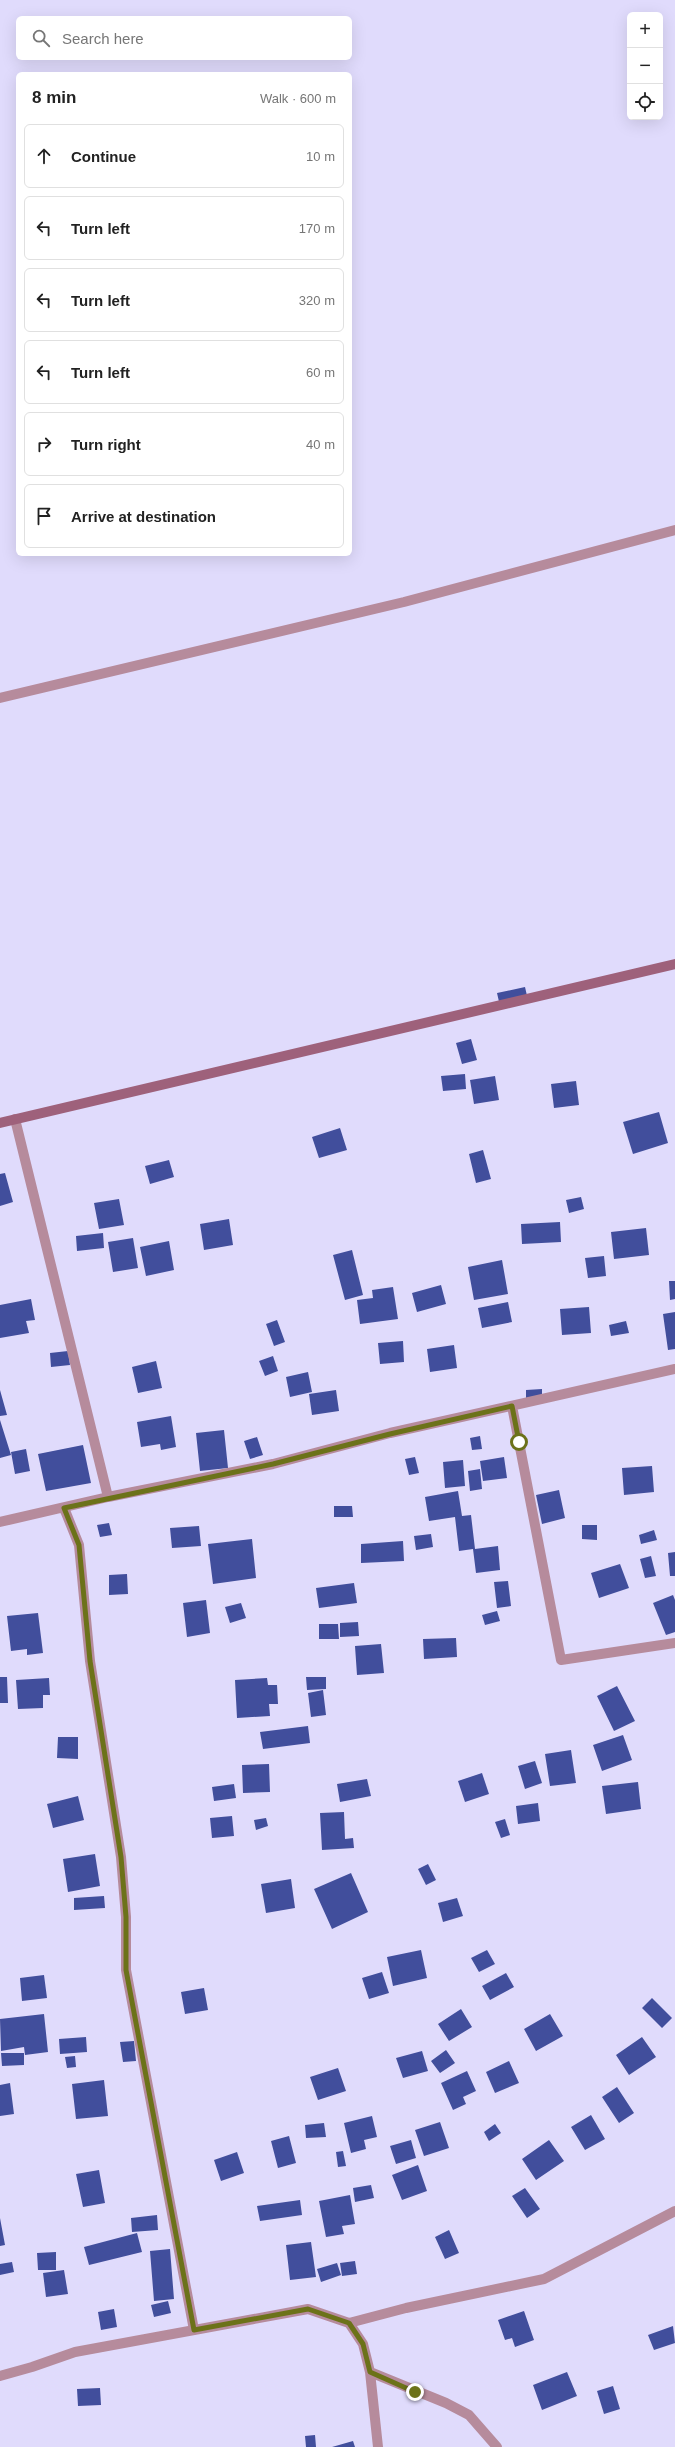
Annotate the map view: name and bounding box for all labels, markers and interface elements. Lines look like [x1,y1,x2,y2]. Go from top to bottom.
map controls [627,12,663,120]
button: + [627,12,663,48]
search box [16,16,352,60]
icon: search [30,27,52,49]
text: Search here [62,30,144,47]
button: − [627,48,663,84]
button: locate [627,84,663,120]
text: 8 min [32,88,76,107]
text: Walk · 600 m [260,91,336,106]
icon: ahead [33,145,55,167]
text: Continue [71,148,136,165]
text: 10 m [306,149,335,164]
icon: left [33,217,55,239]
text: Turn left [71,220,130,237]
text: 170 m [299,221,335,236]
icon: left [33,289,55,311]
text: Turn left [71,292,130,309]
text: 320 m [299,293,335,308]
icon: left [33,361,55,383]
text: Turn left [71,364,130,381]
text: 60 m [306,365,335,380]
icon: right [33,433,55,455]
text: Turn right [71,436,141,453]
text: 40 m [306,437,335,452]
icon: arrive [33,505,55,527]
text: Arrive at destination [71,508,216,525]
route start [510,1433,528,1451]
route end [406,2383,424,2401]

